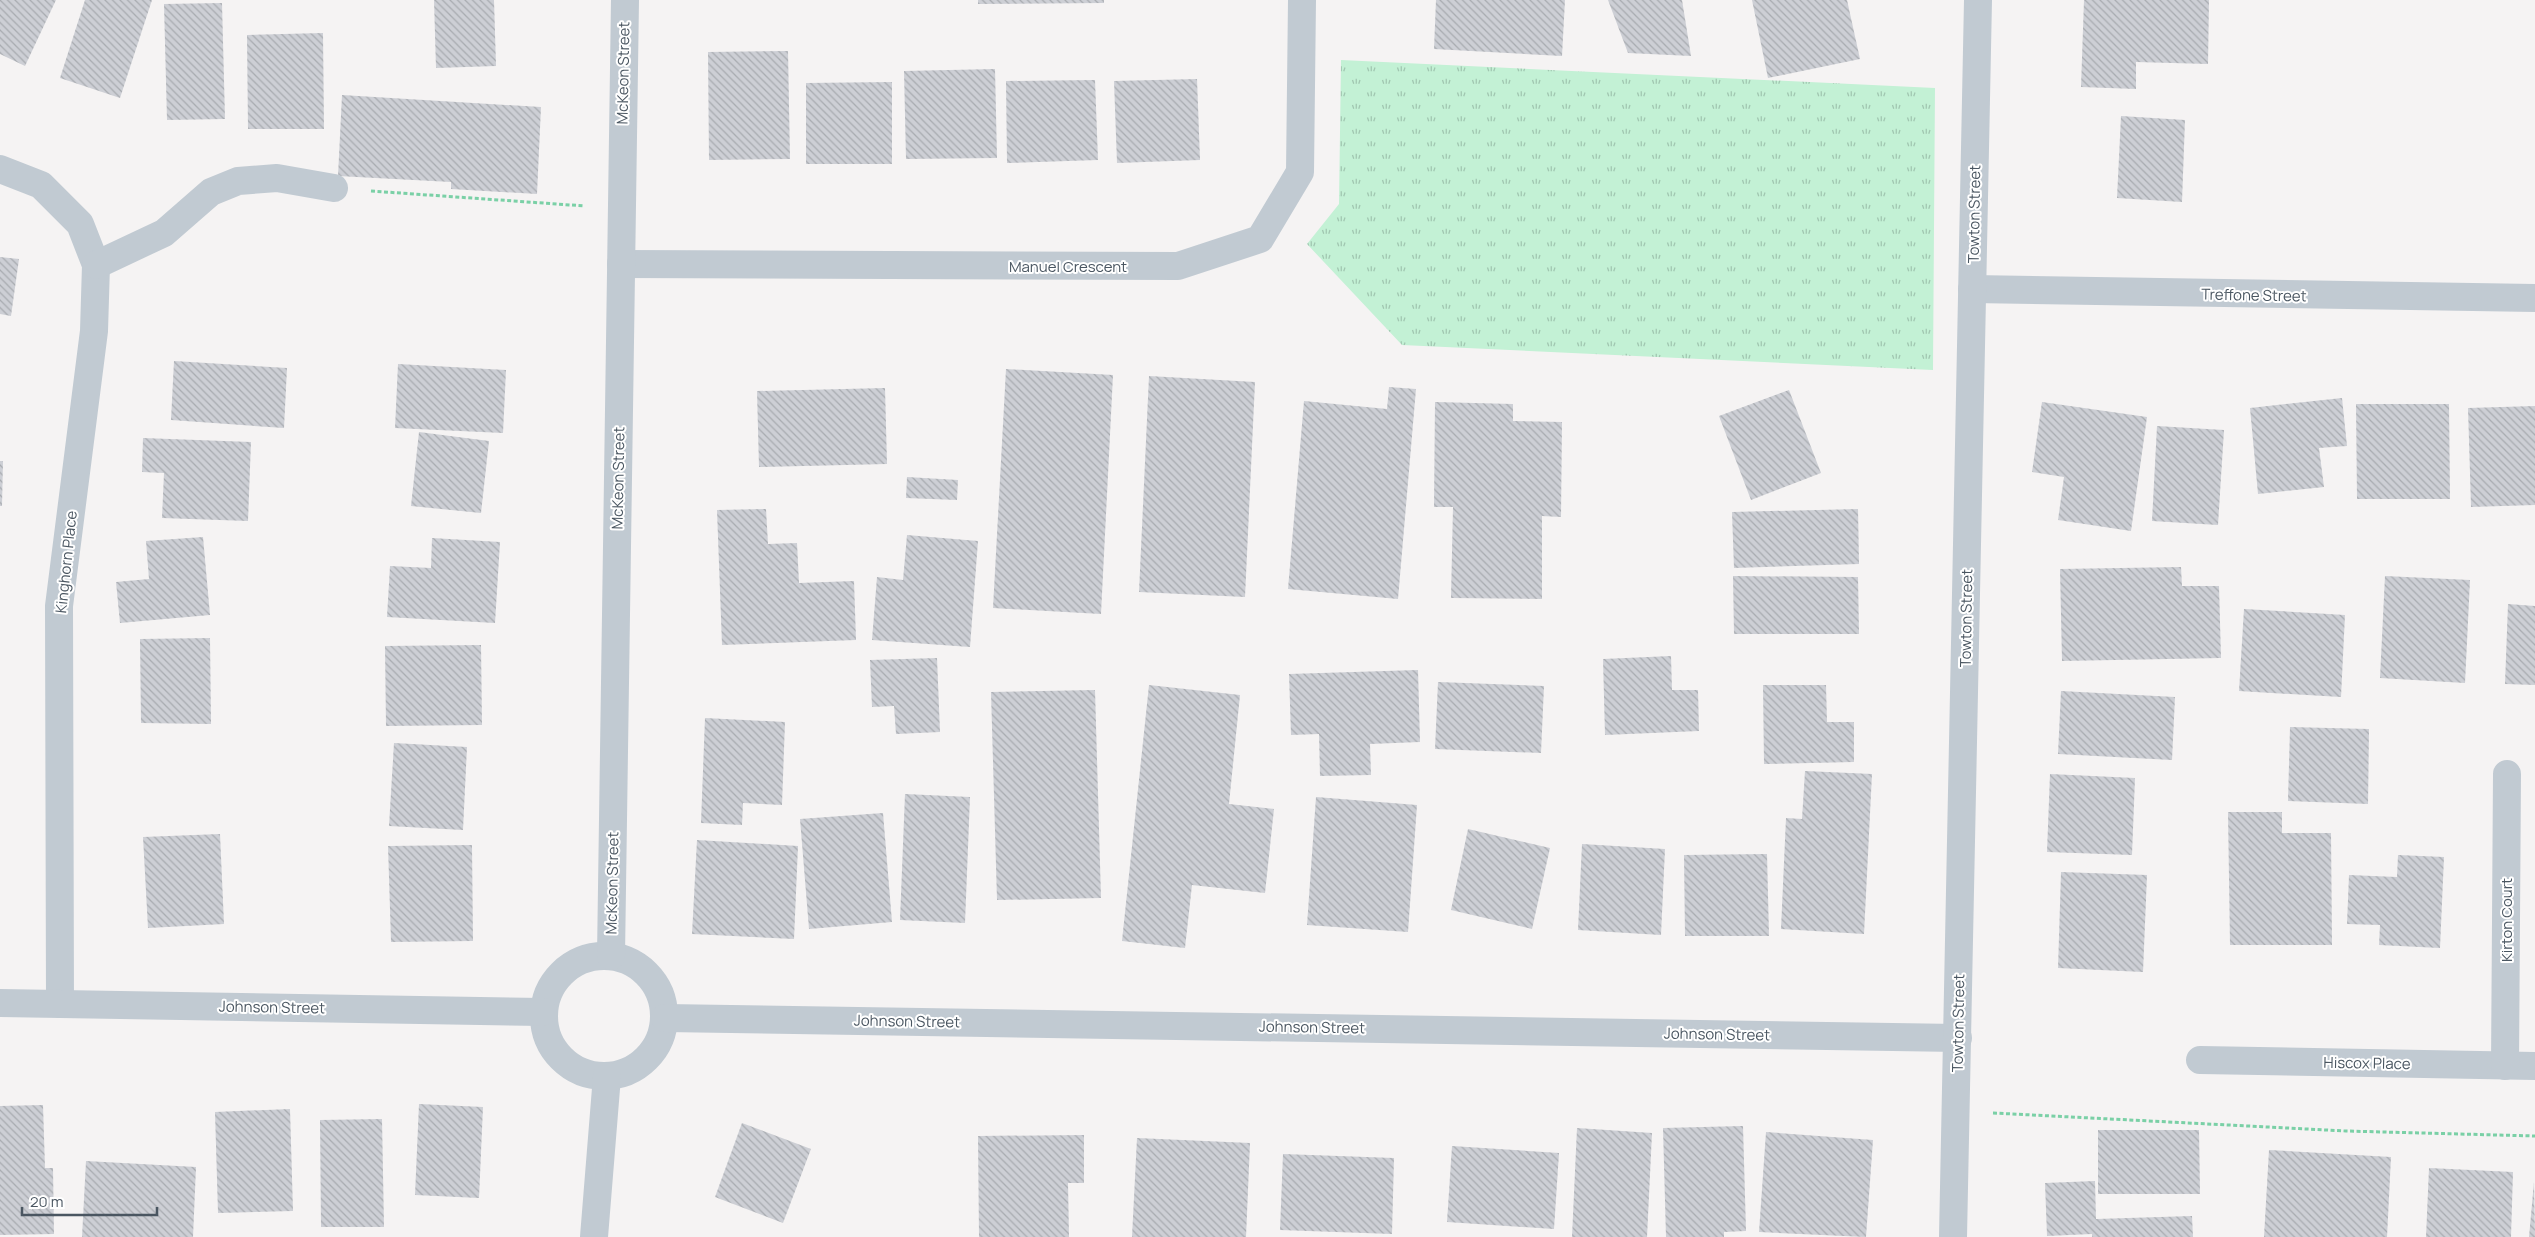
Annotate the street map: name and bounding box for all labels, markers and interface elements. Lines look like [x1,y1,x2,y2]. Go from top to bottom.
street label: McKeon Street [612,21,634,125]
street label: Towton Street [1963,165,1985,263]
street label: Manuel Crescent [1009,256,1127,277]
street label: Treffone Street [2201,284,2307,306]
street label: McKeon Street [607,426,629,530]
street label: Kinghorn Place [50,509,82,614]
street label: Towton Street [1955,569,1977,667]
street label: McKeon Street [601,831,623,935]
street label: Kirton Court [2496,878,2517,962]
street label: Towton Street [1947,974,1969,1072]
street label: Johnson Street [219,996,325,1018]
street label: Johnson Street [854,1010,960,1032]
street label: Johnson Street [1259,1016,1365,1038]
street label: Johnson Street [1664,1023,1770,1045]
street label: Hiscox Place [2323,1052,2411,1074]
scale bar [22,1184,158,1216]
text: 20 m [30,1191,63,1212]

